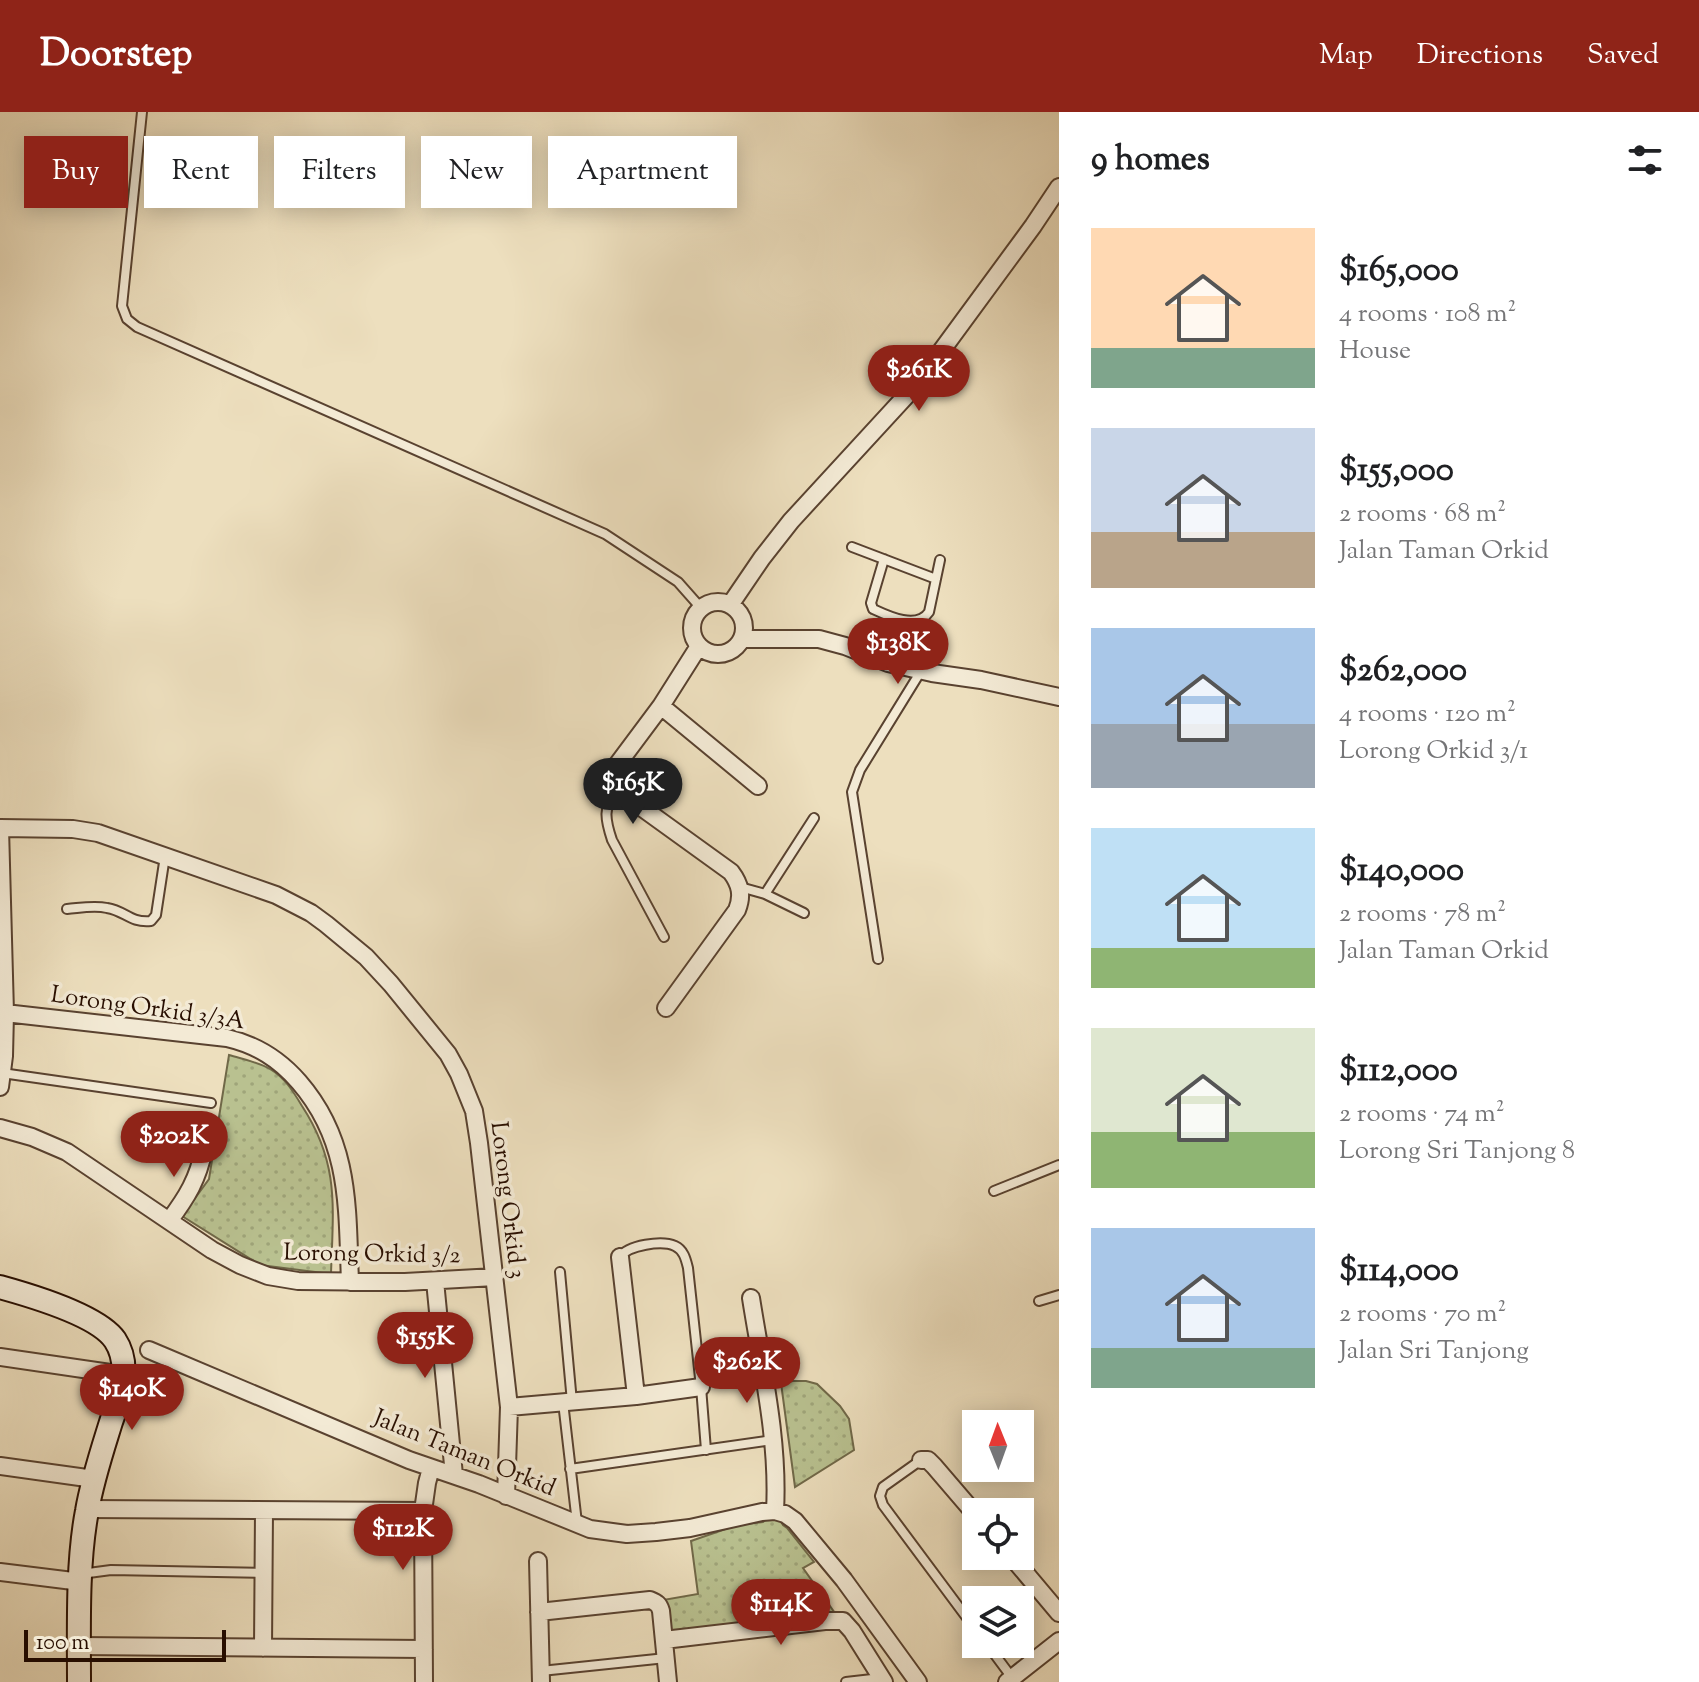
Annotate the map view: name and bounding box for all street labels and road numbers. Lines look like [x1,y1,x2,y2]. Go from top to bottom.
street label: Lorong Orkid 3/3A [49,979,247,1039]
street label: Lorong Orkid 3 [481,1120,534,1281]
street label: Lorong Orkid 3/2 [283,1236,461,1274]
street label: Jalan Taman Orkid [366,1401,561,1506]

